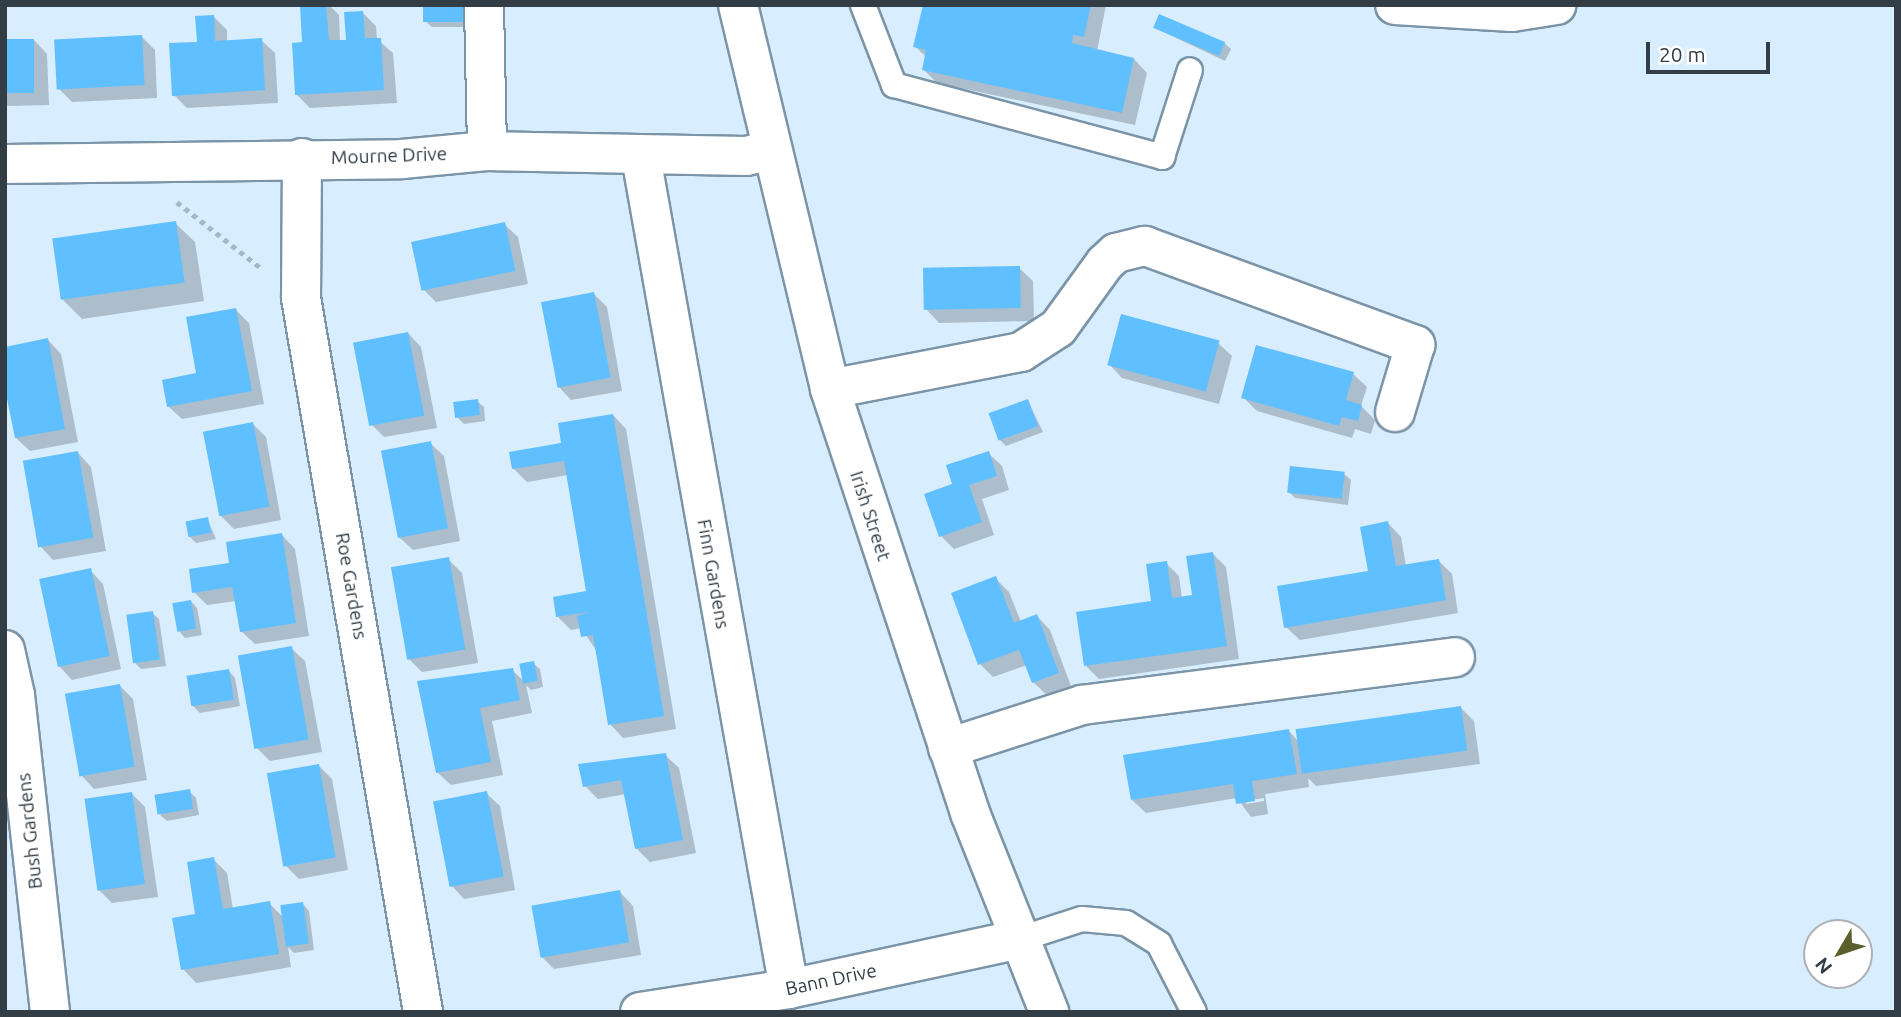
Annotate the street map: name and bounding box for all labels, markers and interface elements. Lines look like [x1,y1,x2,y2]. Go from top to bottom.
scale bar [1649,28,1773,72]
text: 20 m [1659,42,1706,66]
street label: Mourne Drive [330,143,448,169]
street label: Irish Street [845,468,895,564]
street label: Finn Gardens [692,517,734,631]
street label: Roe Gardens [330,531,372,641]
street label: Bush Gardens [13,772,47,890]
north arrow [1803,919,1873,989]
text: N [1810,954,1836,978]
street label: Bann Drive [783,959,879,1001]

